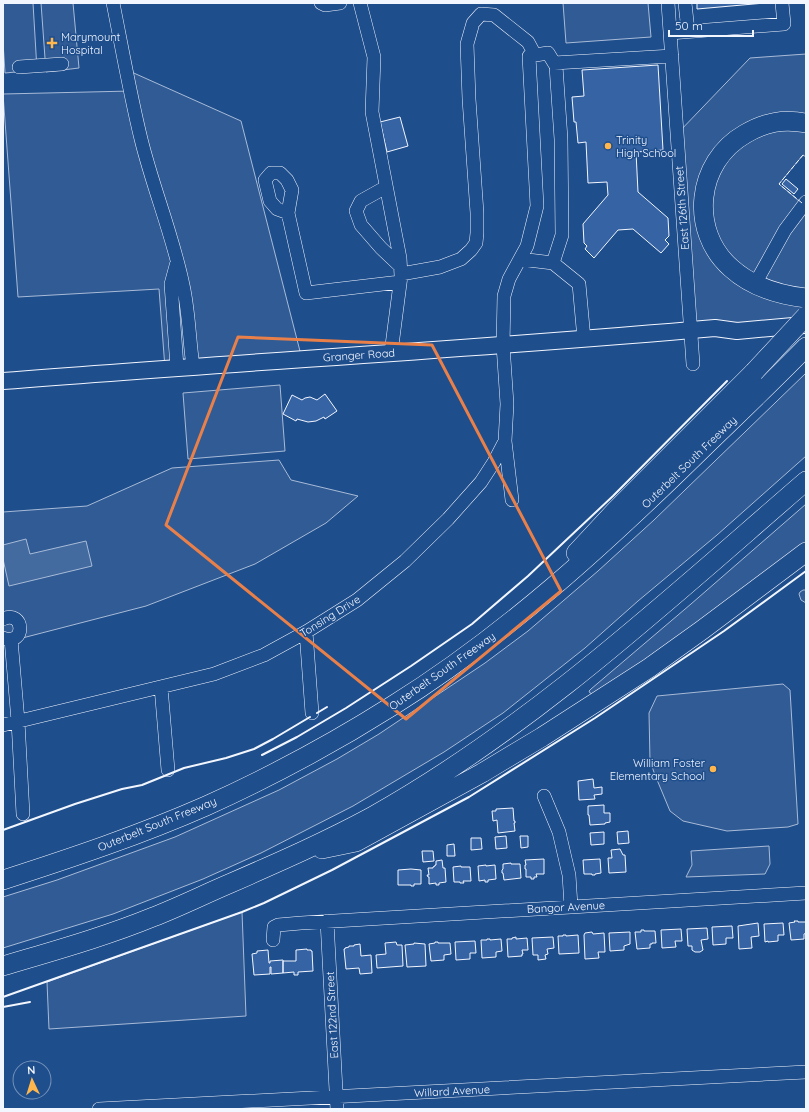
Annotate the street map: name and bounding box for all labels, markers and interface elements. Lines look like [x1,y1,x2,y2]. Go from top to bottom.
scale bar [669,12,753,38]
text: 50 m [675,18,703,33]
place label: Marymount Hospital [61,30,121,57]
marker: Marymount Hospital [46,37,58,49]
place label: Trinity High School [616,133,676,160]
marker: Trinity High School [603,141,613,151]
street label: East 126th Street [672,165,692,250]
street label: Granger Road [323,345,395,365]
street label: Outerbelt South Freeway [639,413,739,511]
street label: Tonsing Drive [297,592,363,640]
street label: Outerbelt South Freeway [386,629,498,713]
place label: William Foster Elementary School [610,756,706,783]
marker: William Foster Elementary School [708,764,718,774]
street label: Outerbelt South Freeway [96,794,218,854]
street label: Bangor Avenue [527,898,605,916]
street label: East 122nd Street [323,971,341,1059]
north arrow [12,1060,52,1100]
text: N [27,1063,36,1077]
street label: Willard Avenue [414,1082,490,1100]

